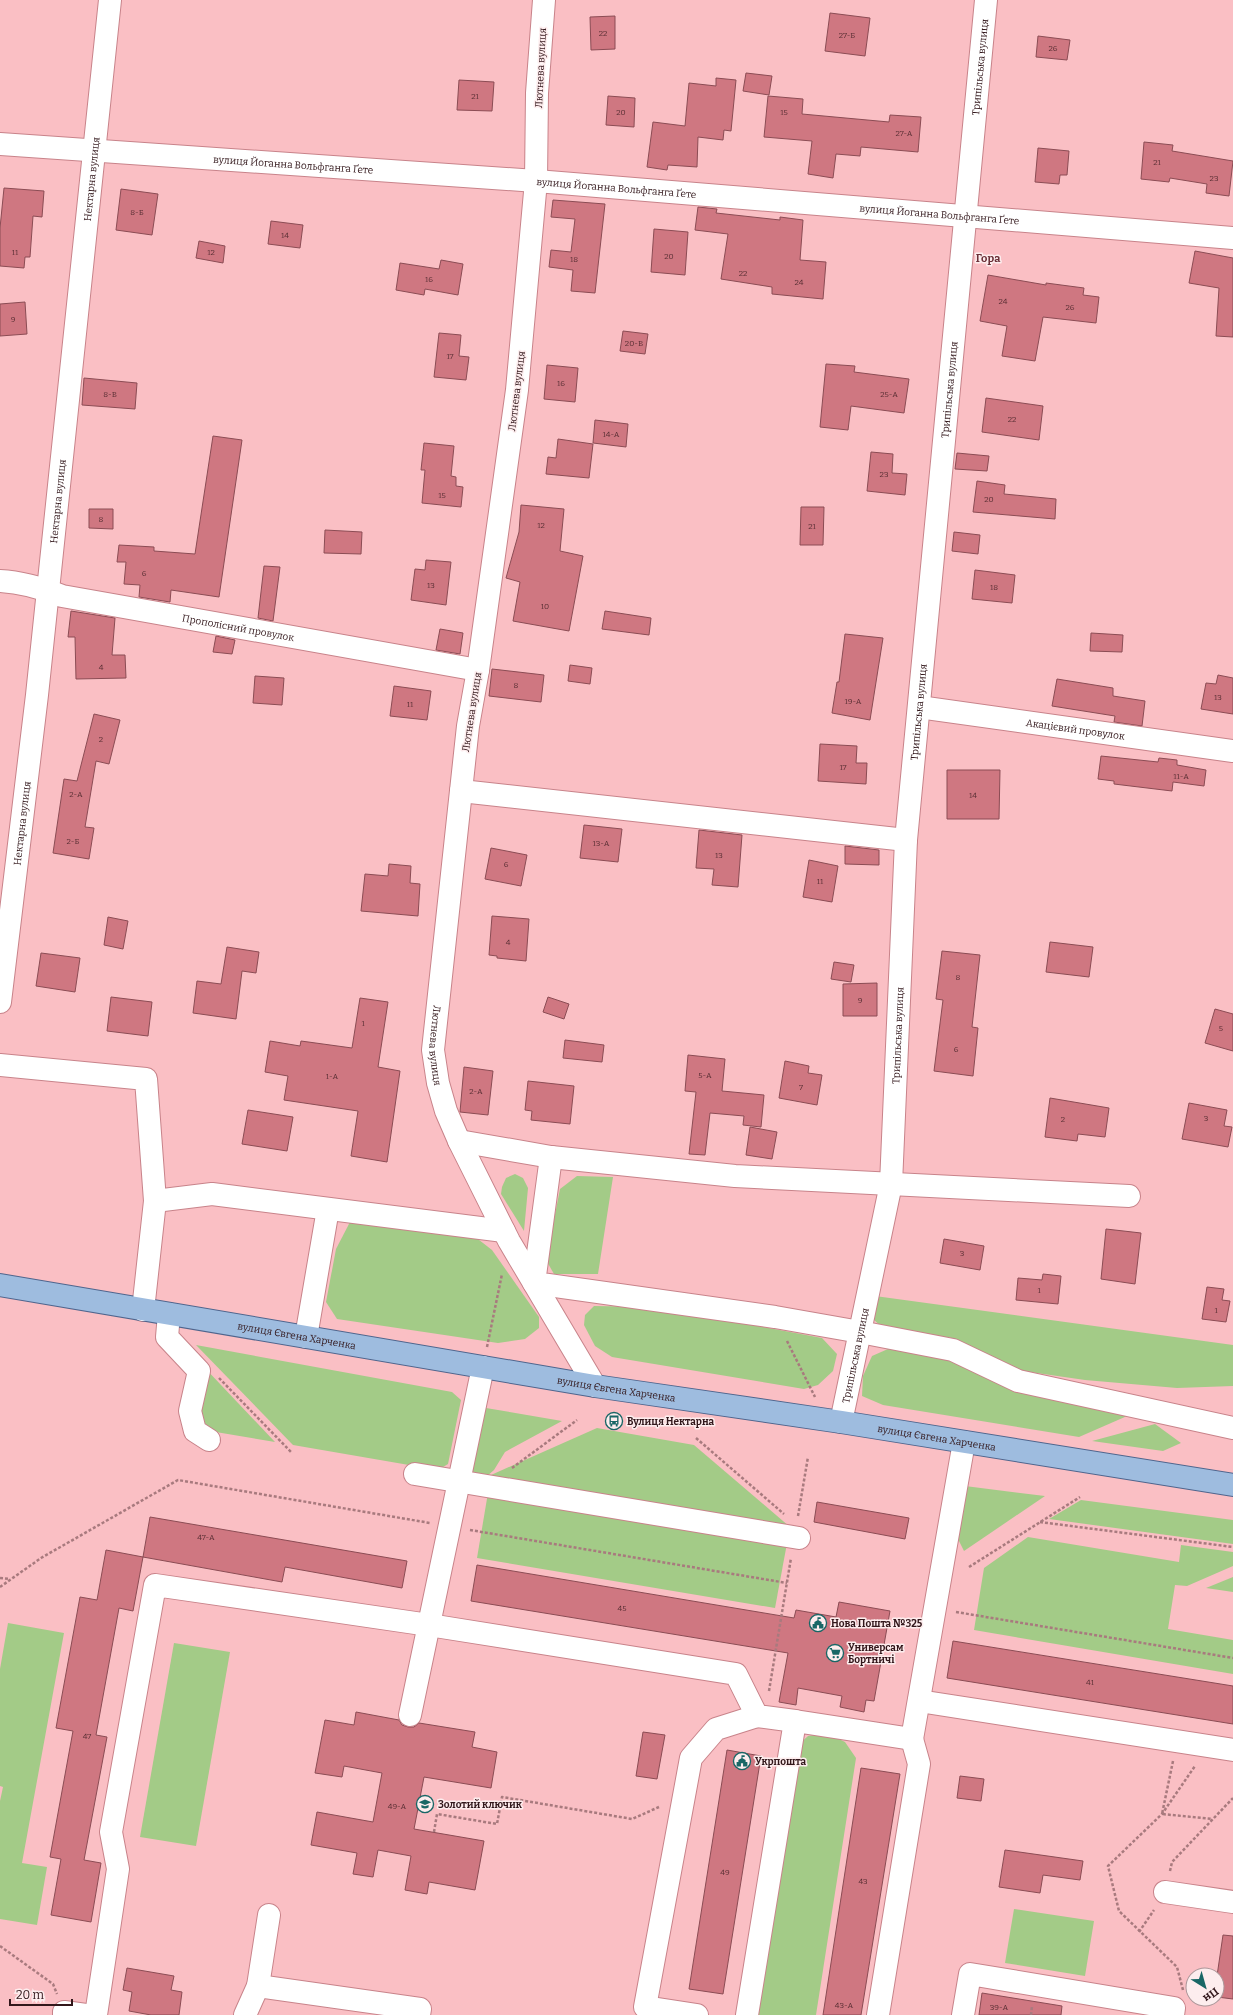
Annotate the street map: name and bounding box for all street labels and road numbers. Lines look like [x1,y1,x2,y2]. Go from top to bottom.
street label: Трипільська вулиця [970,18,991,116]
street label: Лютнева вулиця [533,27,549,109]
street label: Нектарна вулиця [82,136,103,222]
street label: вулиця Йоганна Вольфганга Ґете [213,154,374,177]
street label: вулиця Йоганна Вольфганга Ґете [536,176,697,201]
street label: вулиця Йоганна Вольфганга Ґете [859,202,1020,227]
street label: Трипільська вулиця [939,340,961,438]
street label: Лютнева вулиця [506,350,528,432]
street label: Нектарна вулиця [48,458,69,544]
street label: Прополісний провулок [181,612,295,644]
street label: Трипільська вулиця [909,663,930,761]
street label: Лютнева вулиця [460,671,484,753]
street label: Акацієвий провулок [1025,717,1126,743]
street label: Нектарна вулиця [12,780,34,866]
street label: Трипільська вулиця [890,986,907,1084]
street label: Лютнева вулиця [426,1005,443,1087]
street label: Трипільська вулиця [840,1307,872,1404]
street label: вулиця Євгена Харченка [237,1320,357,1352]
street label: вулиця Євгена Харченка [556,1375,677,1405]
street label: вулиця Євгена Харченка [876,1423,997,1454]

